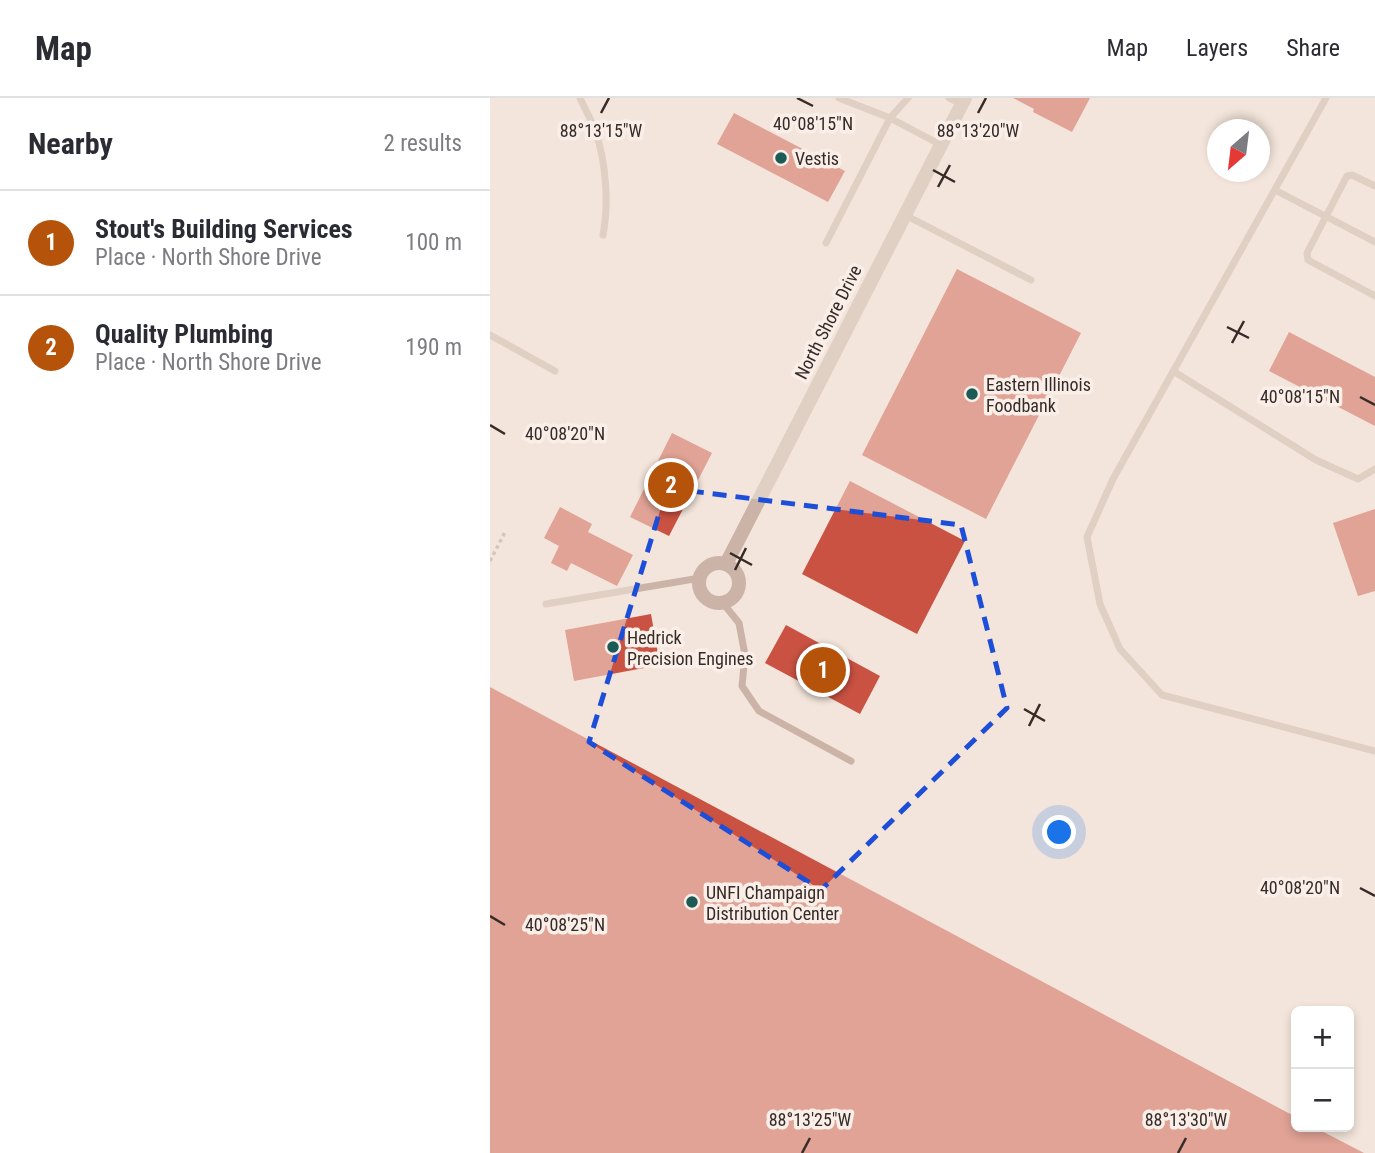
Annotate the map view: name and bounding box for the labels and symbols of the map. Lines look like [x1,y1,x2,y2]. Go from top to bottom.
text: 40°08'15"N [773,113,853,134]
north arrow [1207,119,1270,182]
text: 88°13'15"W [560,120,643,141]
text: 88°13'20"W [937,120,1020,141]
place label: Vestis [795,148,839,169]
marker: Vestis [773,150,789,166]
street label: North Shore Drive [790,261,866,383]
place label: Eastern Illinois Foodbank [986,374,1091,416]
marker: Eastern Illinois Foodbank [964,386,980,402]
text: 40°08'15"N [1260,386,1340,407]
text: 40°08'20"N [525,423,605,444]
pin: 2 [648,459,694,511]
place label: Hedrick Precision Engines [627,627,753,669]
marker: Hedrick Precision Engines [605,639,621,655]
pin: 1 [800,644,846,696]
your location [1042,815,1076,849]
text: 40°08'20"N [1260,877,1340,898]
place label: UNFI Champaign Distribution Center [706,882,840,924]
marker: UNFI Champaign Distribution Center [684,894,700,910]
text: 40°08'25"N [525,914,605,935]
text: 88°13'25"W [769,1109,852,1130]
text: 88°13'30"W [1145,1109,1228,1130]

